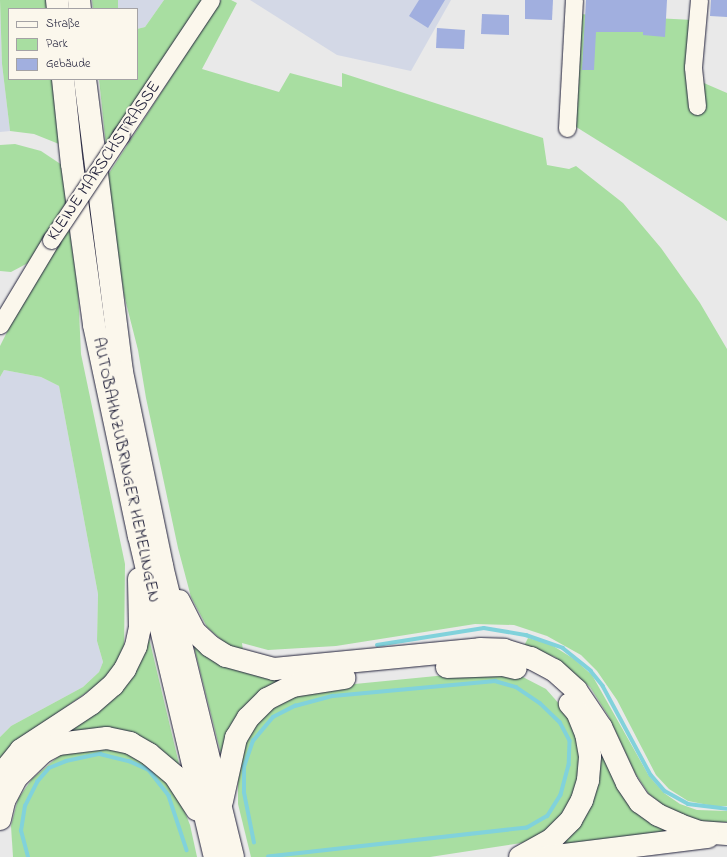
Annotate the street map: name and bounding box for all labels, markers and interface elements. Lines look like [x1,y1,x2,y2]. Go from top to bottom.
legend [8,8,138,80]
text: Straße [46,15,80,33]
text: Park [46,35,68,53]
text: Gebäude [46,55,90,73]
street label: KLEINE MARSCHSTRASSE [43,77,165,245]
street label: AUTOBAHNZUBRINGER HEMELINGEN [88,336,164,604]

